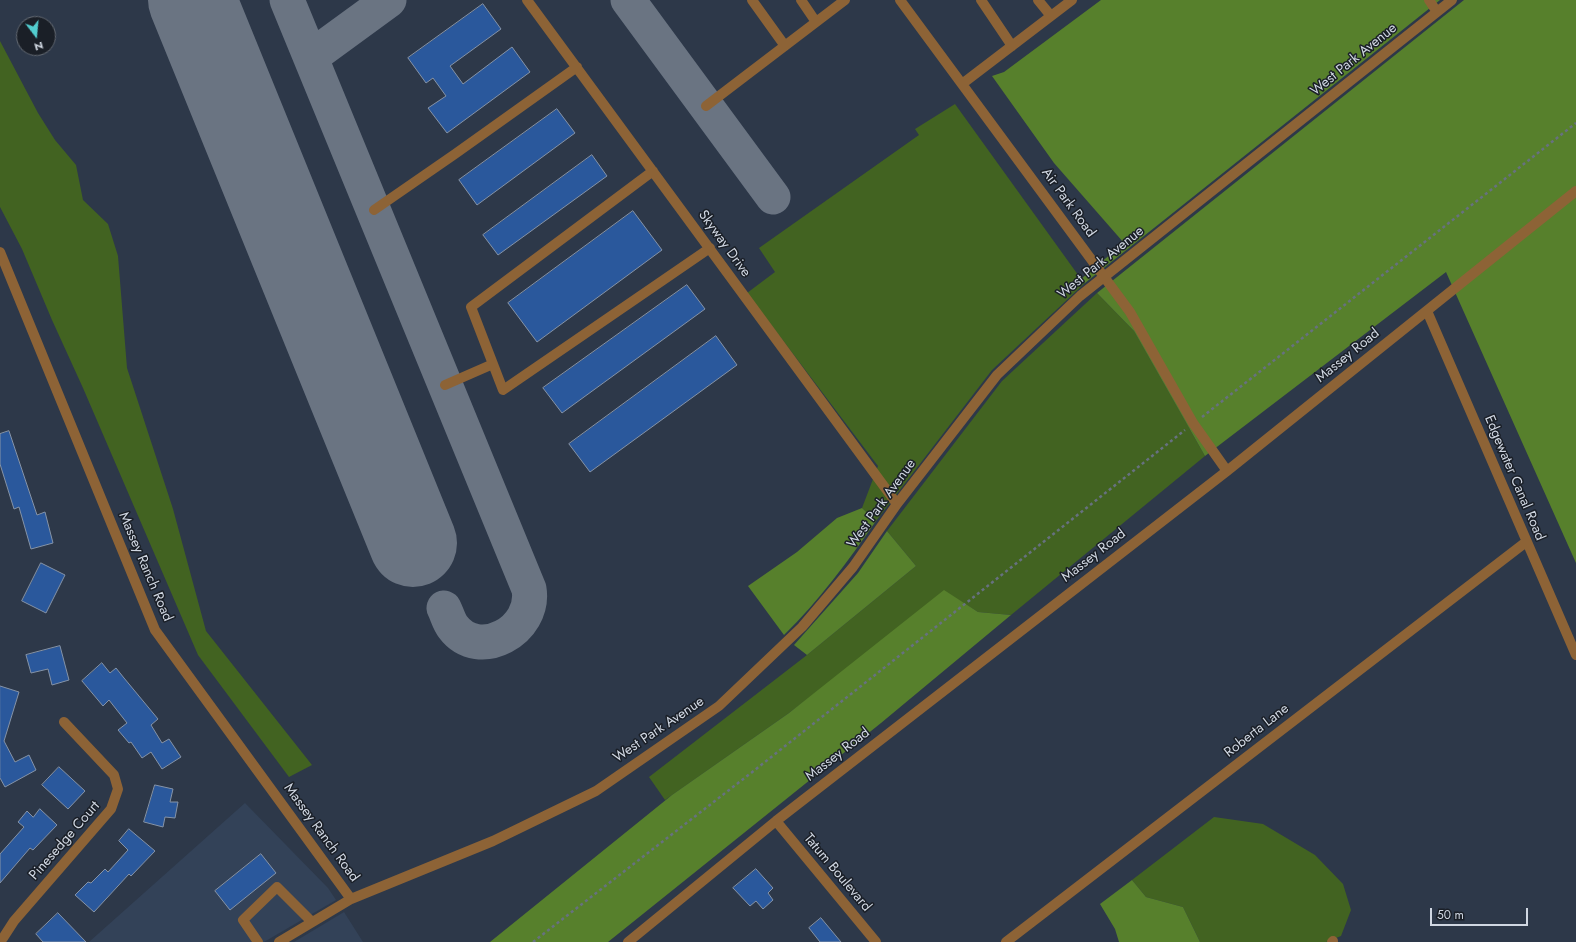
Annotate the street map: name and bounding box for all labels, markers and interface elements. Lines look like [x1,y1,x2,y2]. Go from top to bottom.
north arrow [16,16,56,56]
street label: West Park Avenue [1308,20,1400,100]
text: N [33,38,45,55]
street label: Air Park Road [1037,165,1099,241]
street label: Skyway Drive [694,207,754,281]
street label: West Park Avenue [1055,223,1147,303]
street label: Massey Road [1313,325,1383,387]
street label: Edgewater Canal Road [1480,413,1548,543]
street label: West Park Avenue [844,456,920,552]
street label: Massey Ranch Road [114,510,176,624]
street label: Massey Road [1059,526,1129,586]
street label: West Park Avenue [610,693,708,767]
street label: Roberta Lane [1221,701,1293,761]
street label: Massey Road [803,725,873,785]
street label: Massey Ranch Road [280,781,362,885]
street label: Pinesedge Court [26,798,104,884]
street label: Tatum Boulevard [800,831,874,915]
scale bar [1432,900,1530,926]
text: 50 m [1437,906,1464,924]

